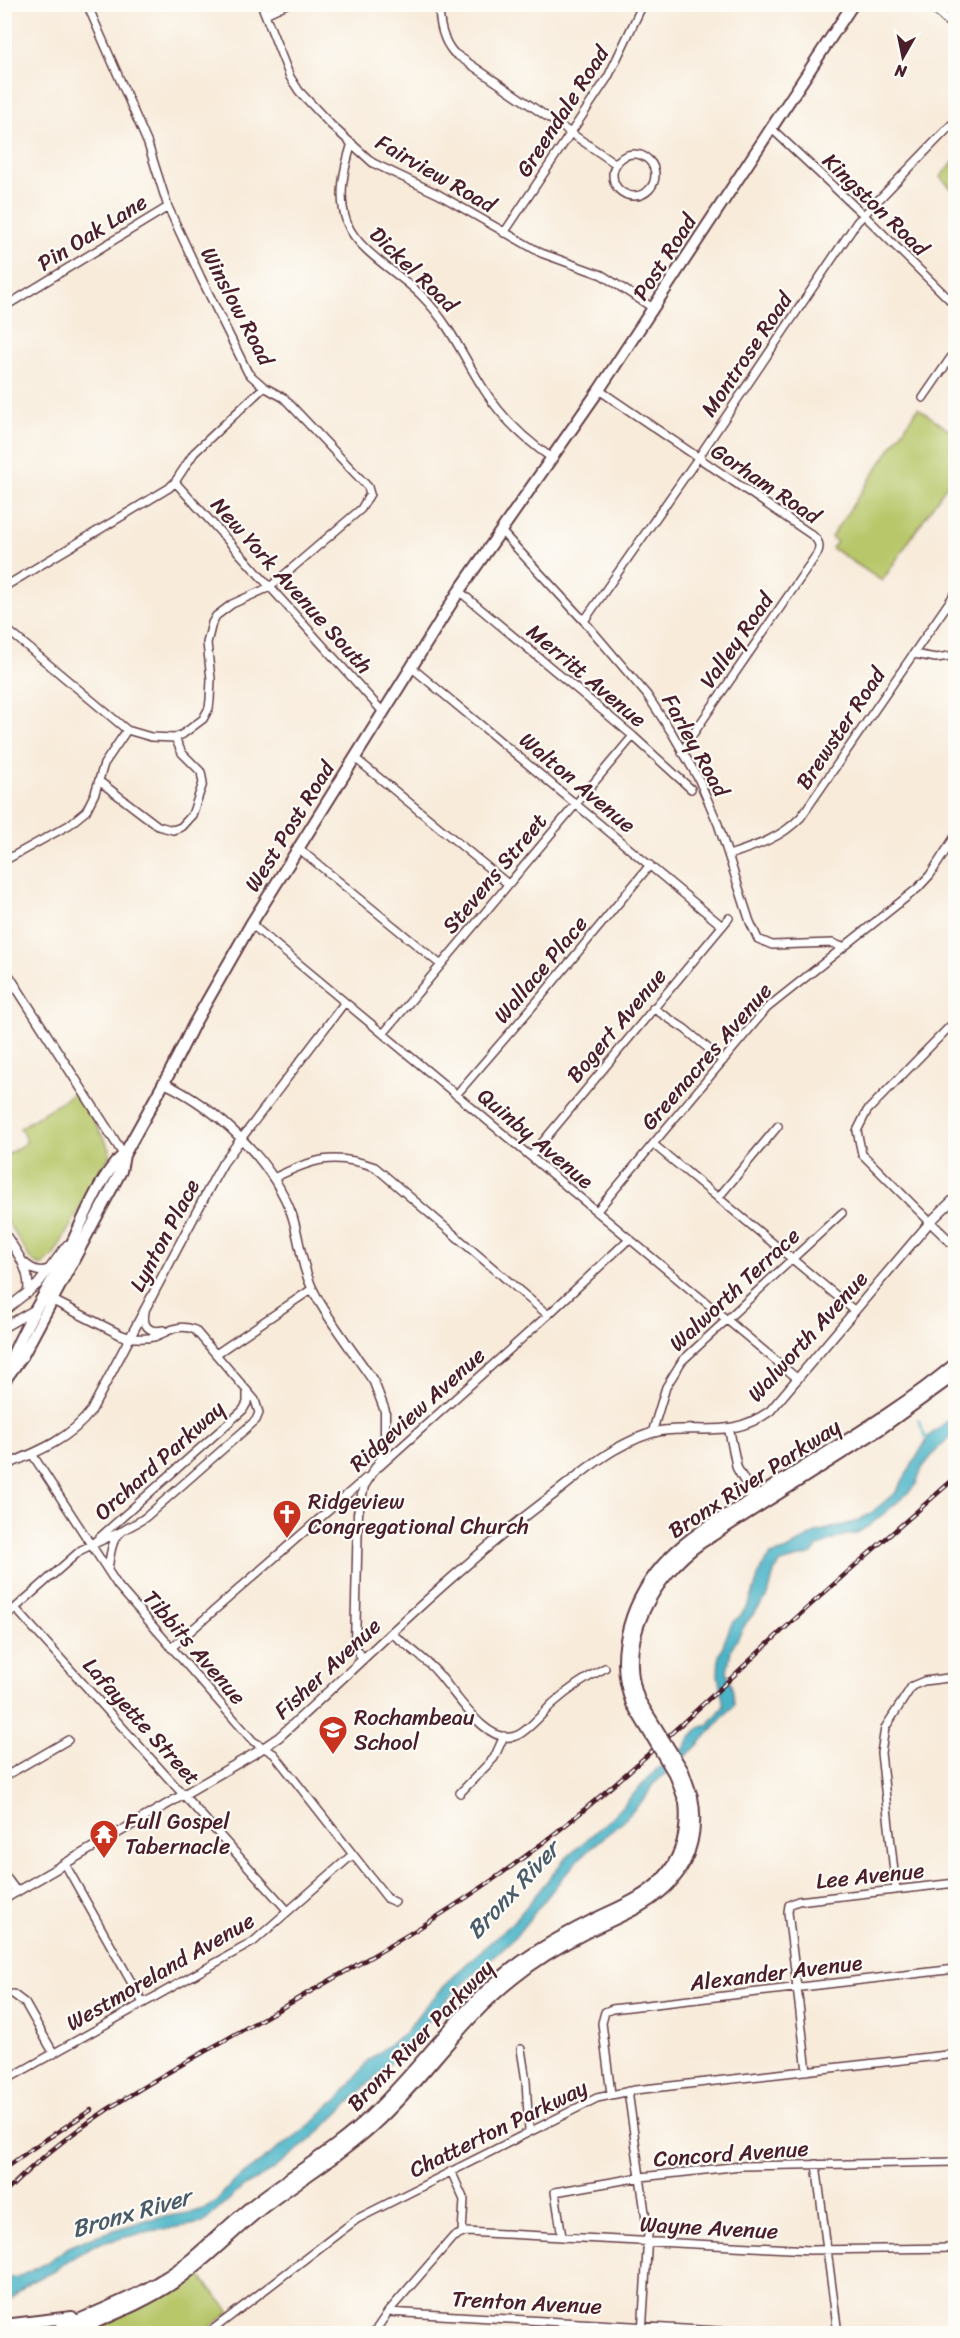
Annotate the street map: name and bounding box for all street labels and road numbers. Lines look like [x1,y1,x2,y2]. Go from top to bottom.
street label: Greendale Road [505,36,620,185]
street label: Fairview Road [368,123,505,224]
street label: Kingston Road [813,143,939,267]
street label: Pin Oak Lane [29,183,155,282]
street label: Post Road [622,205,708,309]
street label: Dickel Road [360,216,469,323]
street label: Winslow Road [190,240,286,374]
street label: Montrose Road [690,282,804,425]
street label: Gorham Road [703,432,830,536]
street label: New York Avenue South [201,487,382,683]
street label: Valley Road [689,583,785,697]
street label: Merritt Avenue [518,613,656,738]
street label: Brewster Road [785,658,897,798]
street label: Farley Road [651,686,741,806]
street label: Walton Avenue [510,721,645,843]
street label: West Post Road [233,752,346,900]
street label: Stevens Street [432,804,557,943]
street label: Wallace Place [483,906,598,1032]
street label: Bogert Avenue [556,959,677,1092]
street label: Greenacres Avenue [631,973,782,1139]
street label: Quinby Avenue [468,1078,603,1200]
street label: Lynton Place [118,1171,211,1299]
street label: Walworth Terrace [659,1218,809,1361]
street label: Walworth Avenue [737,1261,878,1411]
street label: Ridgeview Avenue [340,1337,495,1482]
street label: Orchard Parkway [85,1390,235,1530]
street label: Bronx River Parkway [660,1407,849,1549]
street label: Tibbits Avenue [133,1580,256,1714]
street label: Fisher Avenue [264,1608,390,1729]
street label: Lafayette Street [73,1648,211,1795]
street label: Lee Avenue [814,1850,926,1901]
street label: Westmoreland Avenue [58,1901,262,2042]
street label: Alexander Avenue [687,1943,865,2003]
street label: Bronx River Parkway [337,1949,504,2121]
street label: Chatterton Parkway [402,2068,595,2189]
street label: Concord Avenue [652,2129,810,2178]
street label: Wayne Avenue [639,2204,779,2251]
street label: Trenton Avenue [451,2279,603,2326]

